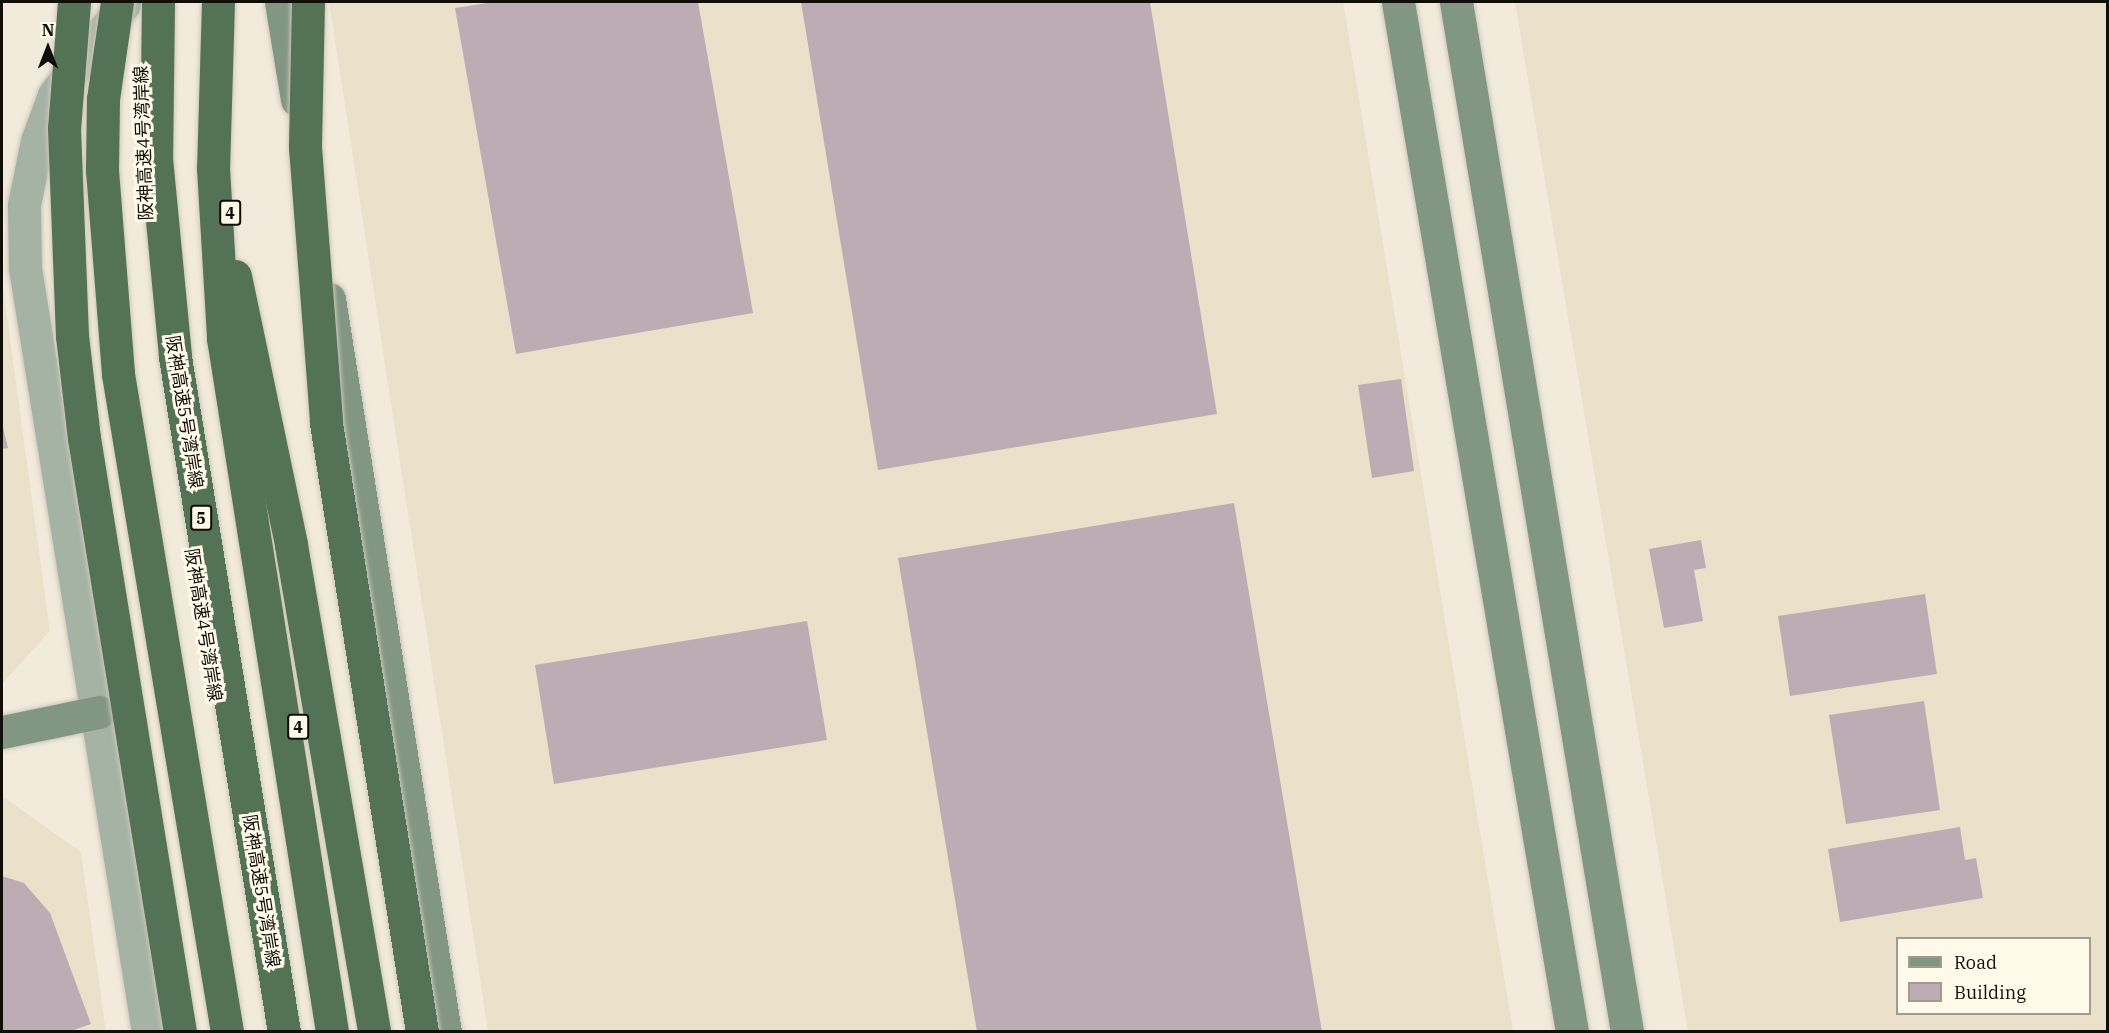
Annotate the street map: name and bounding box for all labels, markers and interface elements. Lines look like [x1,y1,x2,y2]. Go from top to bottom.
north arrow [18,18,78,78]
text: N [42,20,54,40]
street label: 阪神高速4号湾岸線 [131,65,157,221]
road number: 4 [218,200,242,226]
street label: 阪神高速5号湾岸線 [161,334,207,490]
road number: 5 [189,505,213,531]
street label: 阪神高速4号湾岸線 [180,547,226,703]
road number: 4 [286,714,310,740]
street label: 阪神高速5号湾岸線 [238,813,284,969]
legend [1896,937,2091,1015]
text: Road [1954,951,1997,974]
text: Building [1954,981,2026,1004]

